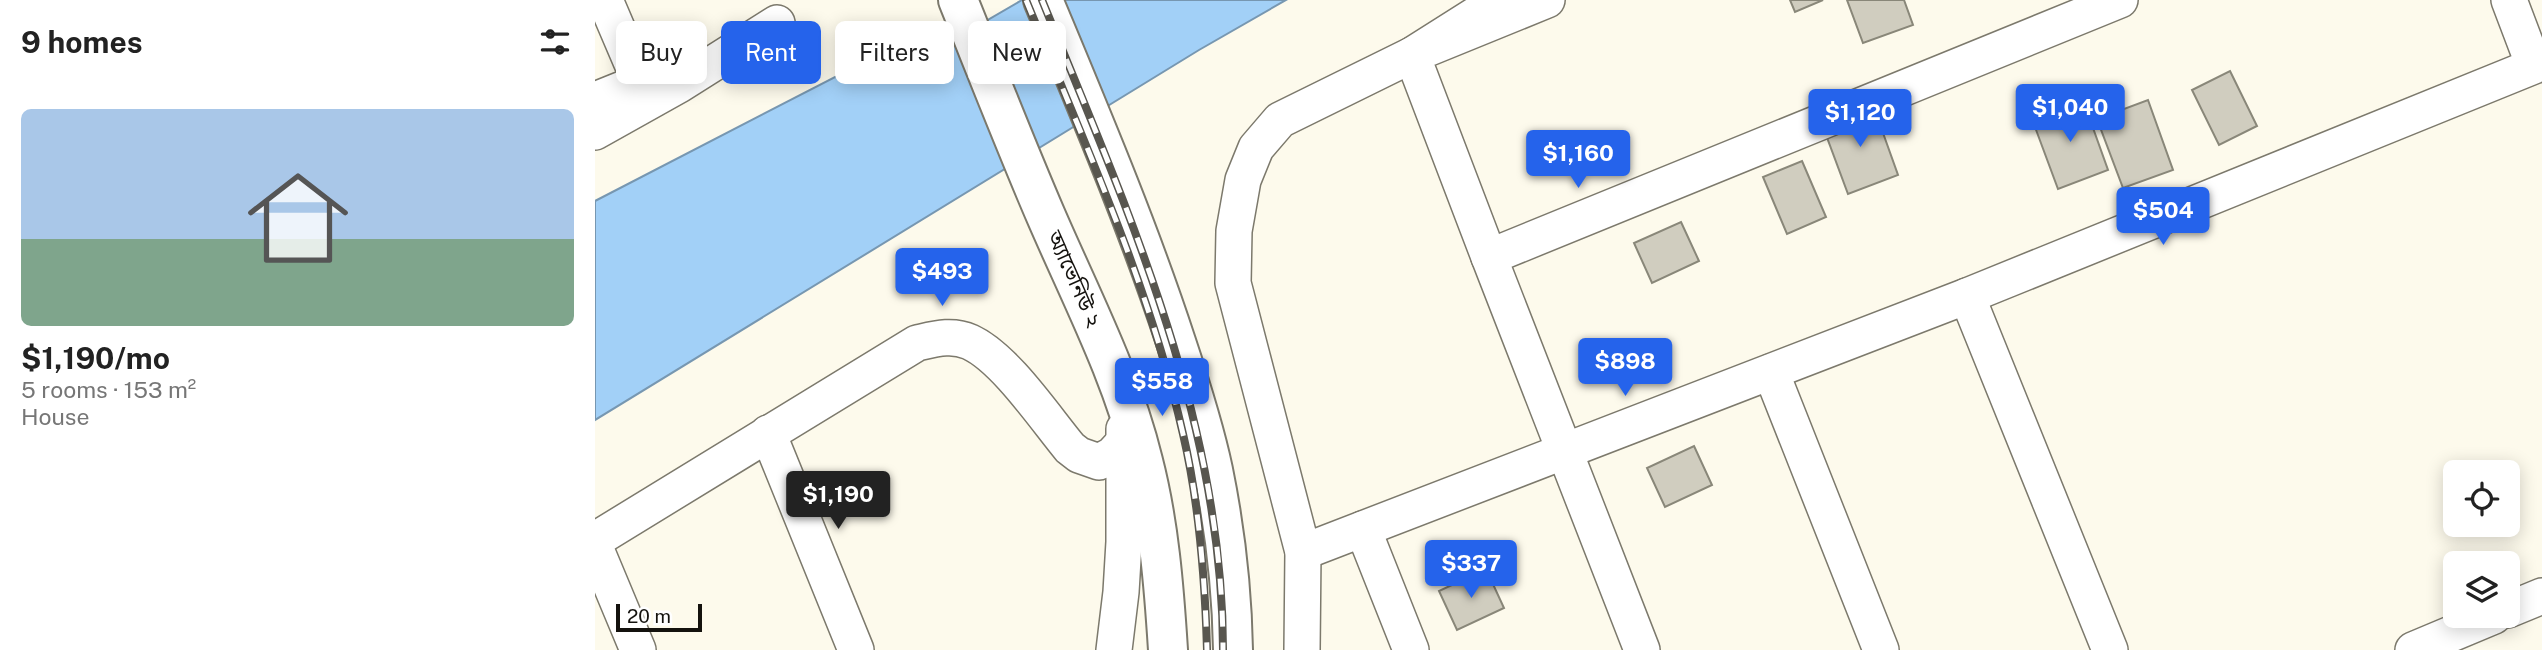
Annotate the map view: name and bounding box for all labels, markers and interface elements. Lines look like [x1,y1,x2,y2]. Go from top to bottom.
chip: Buy [616,21,707,84]
chip: Rent [721,21,821,84]
chip: Filters [835,21,954,84]
chip: New [968,21,1066,84]
icon: filters [536,23,574,61]
text: 9 homes [21,24,143,60]
pin: $1,040 [2013,85,2127,144]
pin: $1,120 [1803,90,1917,149]
text: $1,040 [2032,93,2108,120]
text: $1,120 [1824,98,1896,125]
pin: $1,160 [1521,130,1635,190]
text: $1,160 [1542,139,1614,166]
icon: home [235,155,361,281]
pin: $504 [2122,188,2204,247]
text: $504 [2132,196,2194,223]
street label: অ্যাভেনিউ ২ [1042,226,1107,331]
pin: $493 [901,248,983,308]
text: $493 [911,257,973,284]
pin: $898 [1584,338,1666,398]
text: $1,190/mo [21,340,170,376]
text: $898 [1594,347,1656,374]
pin: $558 [1121,358,1203,418]
text: $558 [1131,367,1193,394]
text: 5 rooms · 153 m² [21,376,196,403]
text: House [21,403,89,430]
map controls [2443,460,2520,628]
button: locate [2443,460,2520,537]
pin: $1,190 [781,472,895,531]
text: $1,190 [802,480,874,507]
pin: $337 [1430,540,1512,600]
text: $337 [1441,549,1501,576]
button: layers [2443,551,2520,628]
scale bar [616,601,702,633]
text: 20 m [627,605,671,627]

